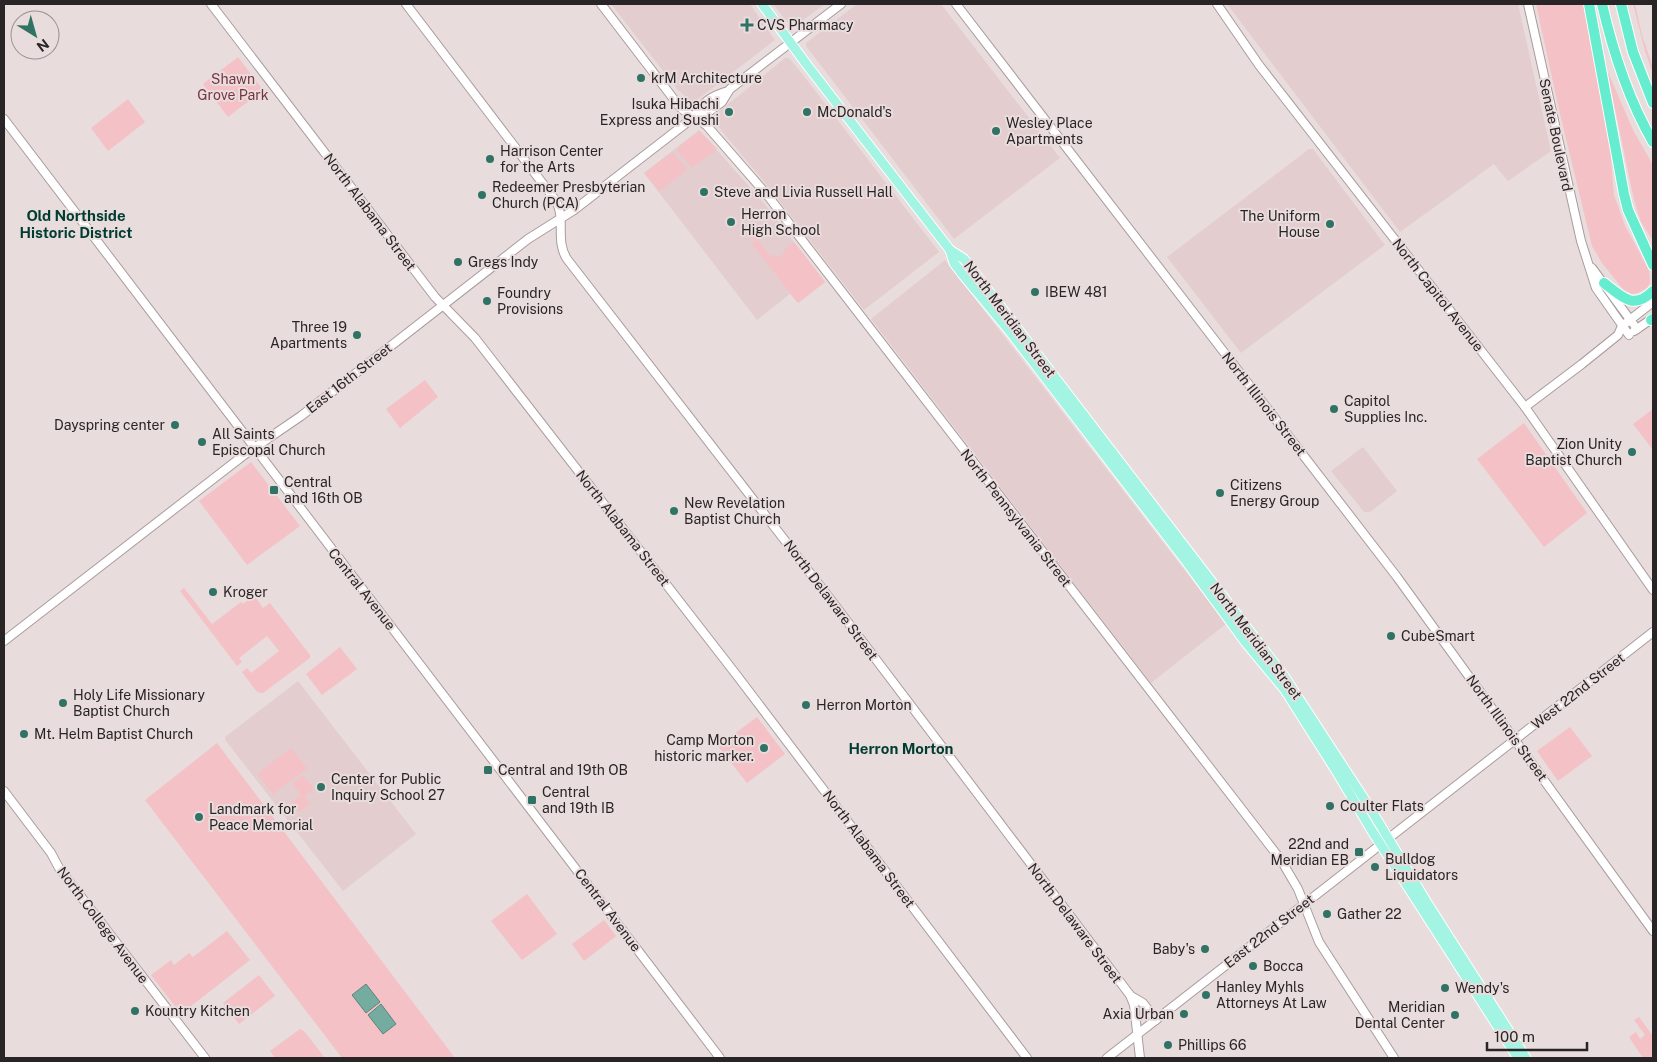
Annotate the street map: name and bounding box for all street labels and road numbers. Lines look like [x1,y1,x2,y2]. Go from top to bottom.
street label: Senate Boulevard [1536,77,1576,193]
street label: North Alabama Street [321,150,419,274]
street label: North Capitol Avenue [1389,235,1487,355]
street label: North Meridian Street [961,258,1059,380]
street label: East 16th Street [303,340,395,416]
street label: North Illinois Street [1219,349,1309,459]
street label: North Pennsylvania Street [957,446,1075,590]
street label: North Alabama Street [573,467,673,589]
street label: North Delaware Street [781,537,881,663]
street label: Central Avenue [325,545,399,633]
street label: North Meridian Street [1207,580,1305,702]
street label: West 22nd Street [1528,650,1628,732]
street label: North Illinois Street [1463,672,1551,784]
street label: North Alabama Street [820,787,918,911]
street label: North Delaware Street [1025,860,1125,986]
street label: North College Avenue [54,864,152,986]
street label: Central Avenue [572,865,644,955]
street label: East 22nd Street [1221,891,1317,971]

